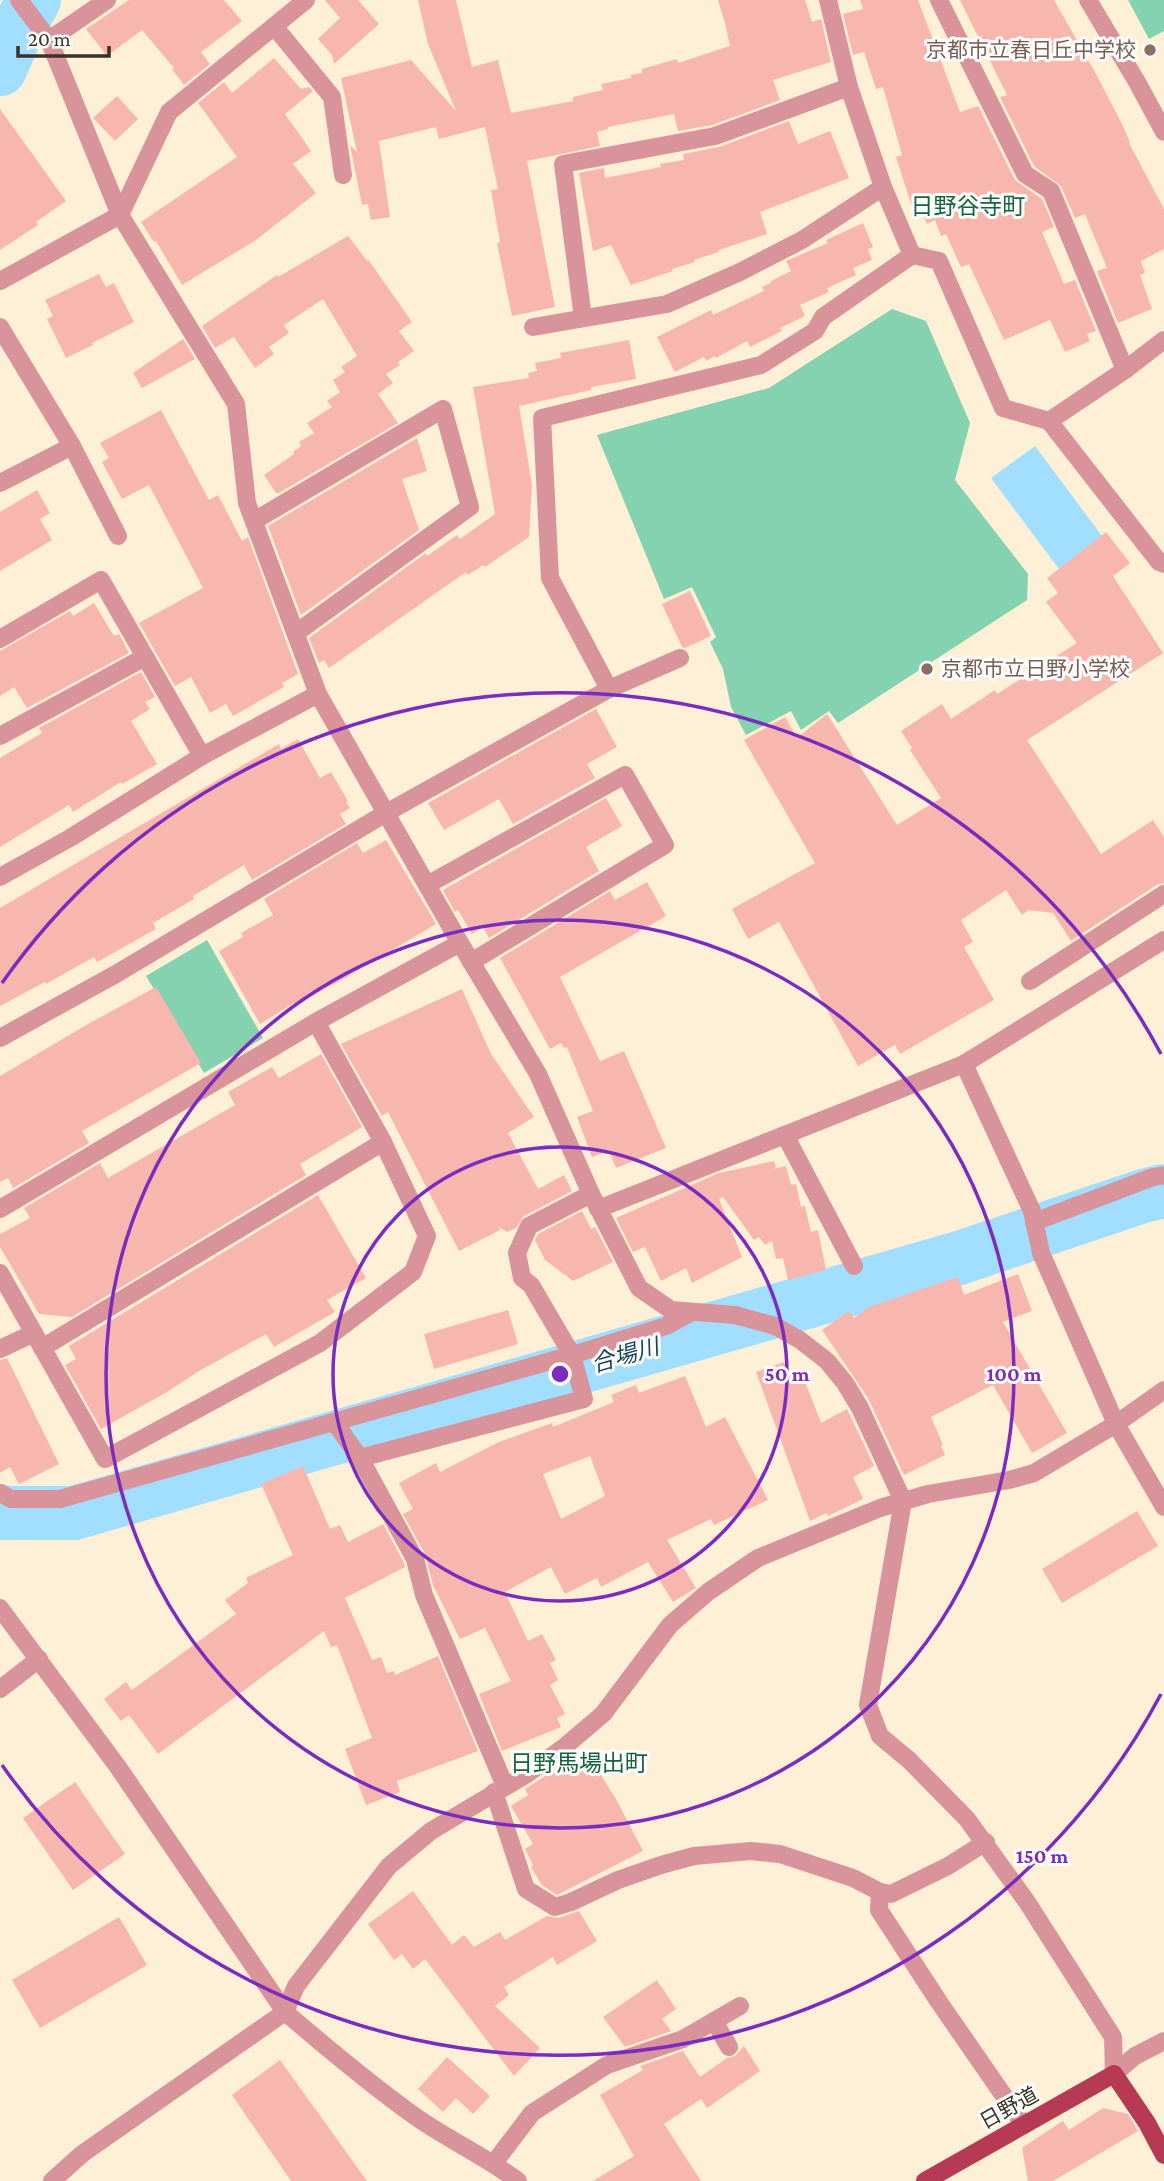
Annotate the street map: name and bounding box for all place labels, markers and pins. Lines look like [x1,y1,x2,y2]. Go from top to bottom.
place label: 京都市立春日丘中学校 [926,38,1136,62]
marker: 京都市立春日丘中学校 [1142,42,1158,58]
place label: 京都市立日野小学校 [941,657,1130,681]
marker: 京都市立日野小学校 [919,661,935,677]
centre of rings [548,1362,572,1386]

